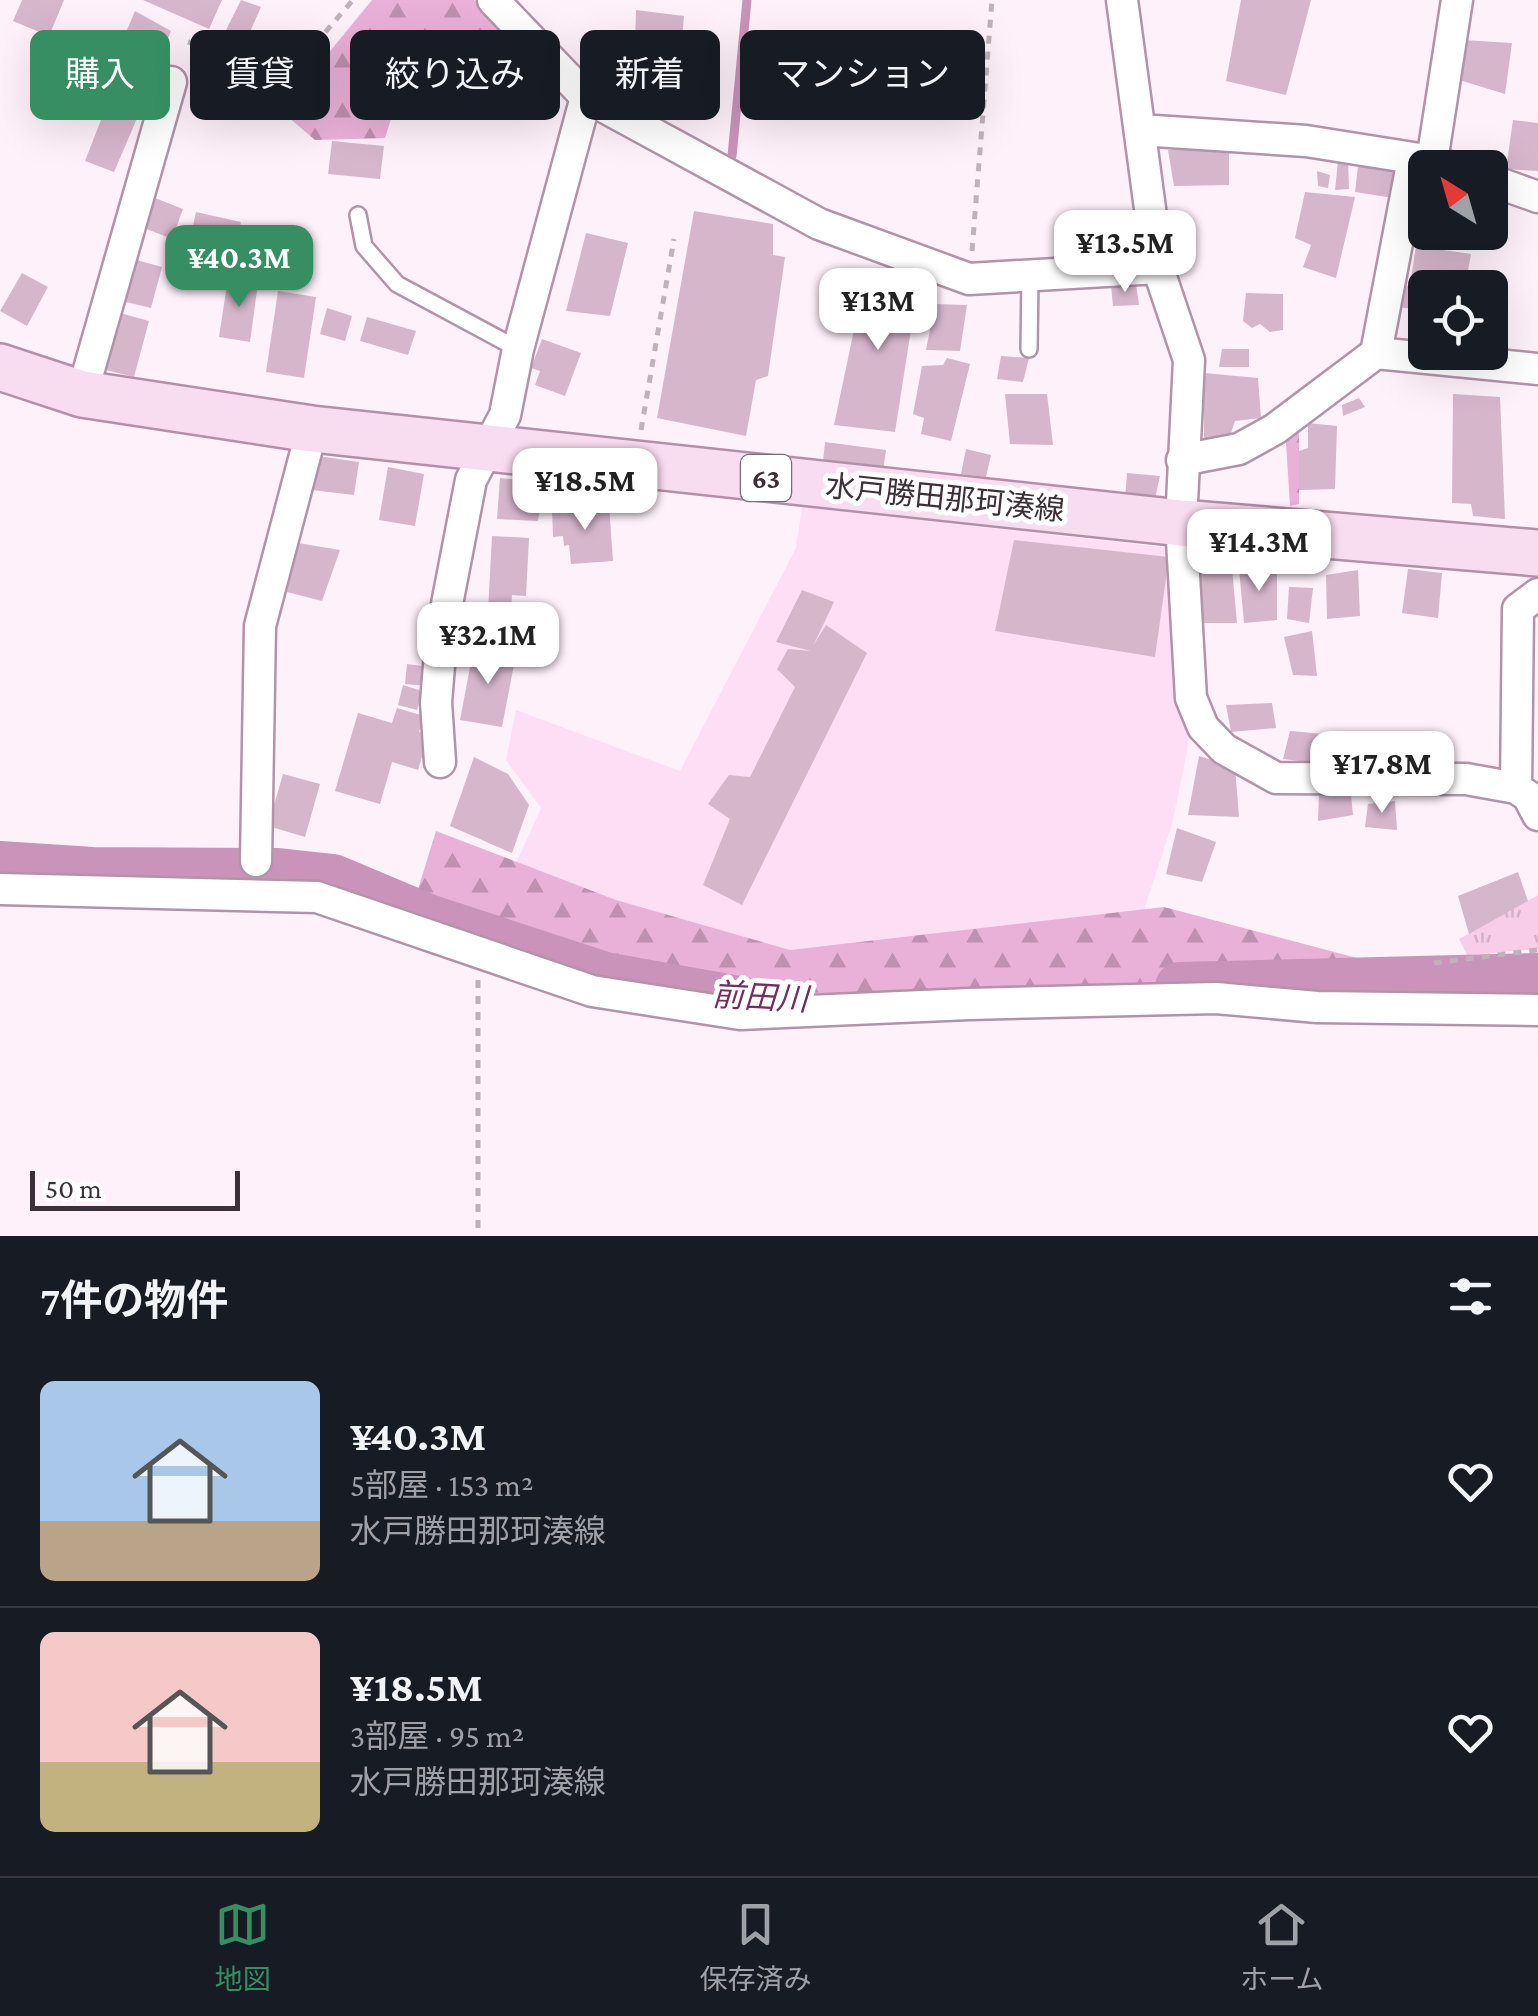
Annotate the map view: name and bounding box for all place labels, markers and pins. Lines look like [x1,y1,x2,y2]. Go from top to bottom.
pin: ¥13.5M [1044,210,1206,295]
pin: ¥40.3M [158,225,320,310]
pin: ¥13M [819,268,937,353]
pin: ¥18.5M [504,448,666,533]
pin: ¥14.3M [1178,509,1340,594]
pin: ¥32.1M [407,602,569,687]
pin: ¥17.8M [1301,731,1463,816]

